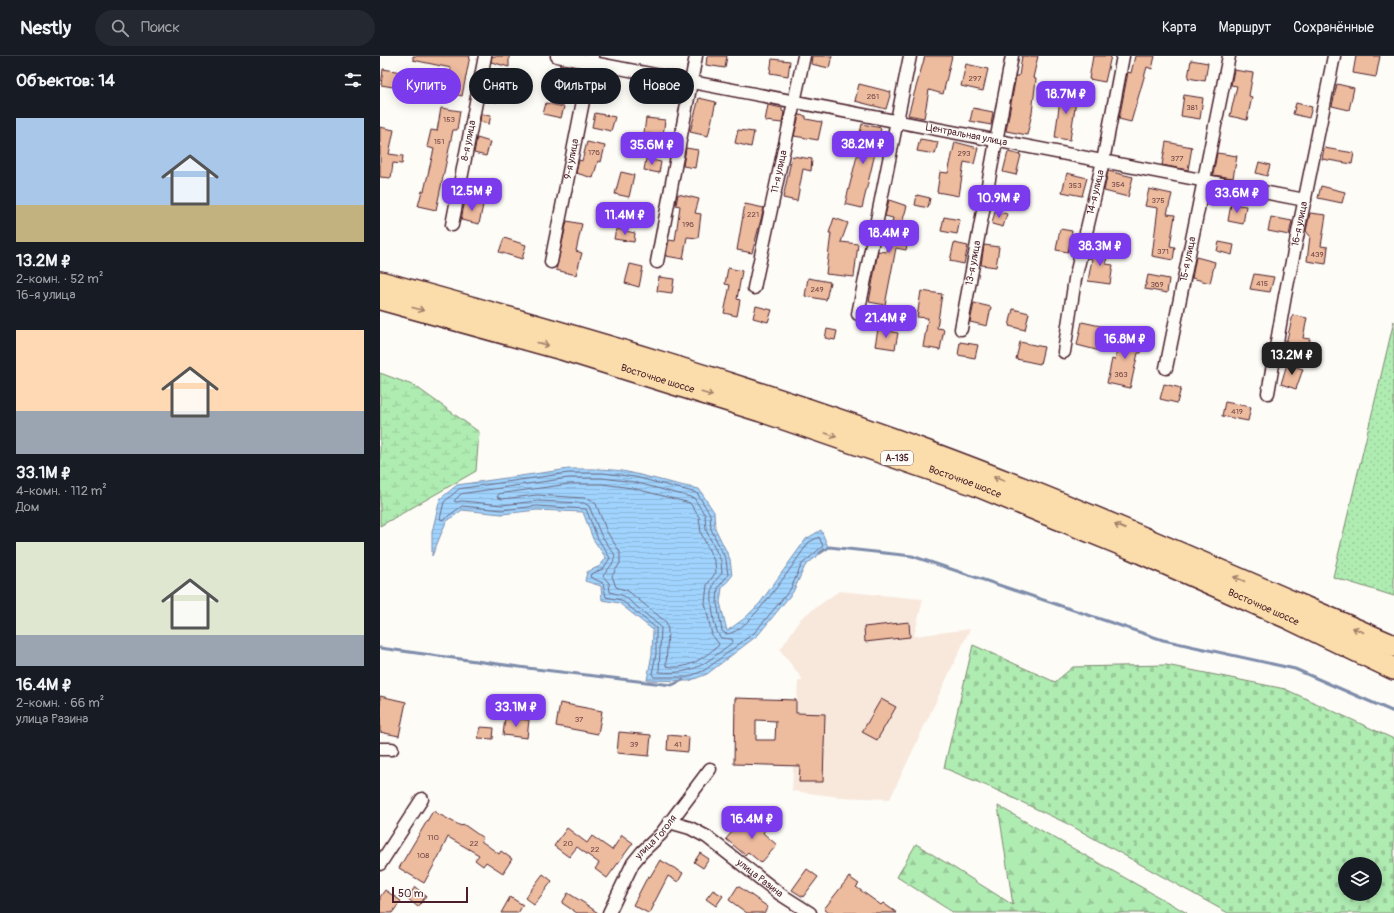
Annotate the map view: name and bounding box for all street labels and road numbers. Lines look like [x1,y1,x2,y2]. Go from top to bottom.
street label: 8-я улица [459,119,478,162]
street label: Центральная улица [925,121,1009,149]
street label: 9-я улица [562,137,581,180]
street label: 11-я улица [769,149,790,194]
street label: 14-я улица [1084,168,1107,216]
street label: 16-я улица [1289,200,1310,248]
street label: 15-я улица [1178,235,1198,283]
street label: 13-я улица [963,239,983,287]
street label: Восточное шоссе [619,362,696,396]
road number: А-135 [881,451,913,465]
street label: Восточное шоссе [927,463,1003,501]
street label: Восточное шоссе [1226,586,1301,628]
street label: улица Гоголя [632,812,679,863]
street label: улица Разина [733,856,786,900]

